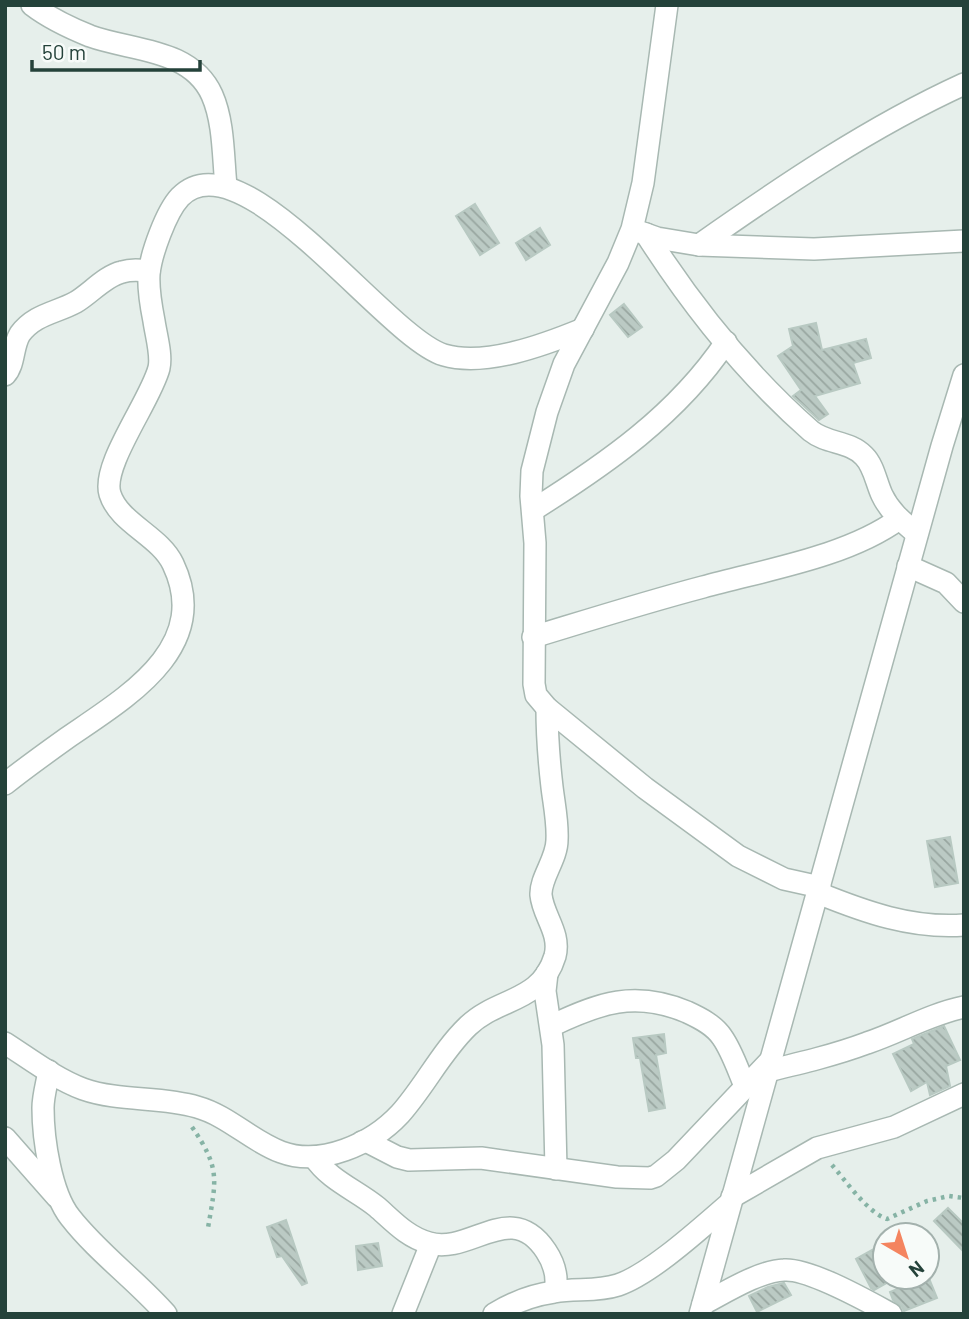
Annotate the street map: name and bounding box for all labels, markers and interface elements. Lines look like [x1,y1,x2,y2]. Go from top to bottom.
scale bar [32,28,200,72]
text: 50 m [42,39,86,64]
north arrow [871,1221,941,1291]
text: N [905,1257,929,1283]

